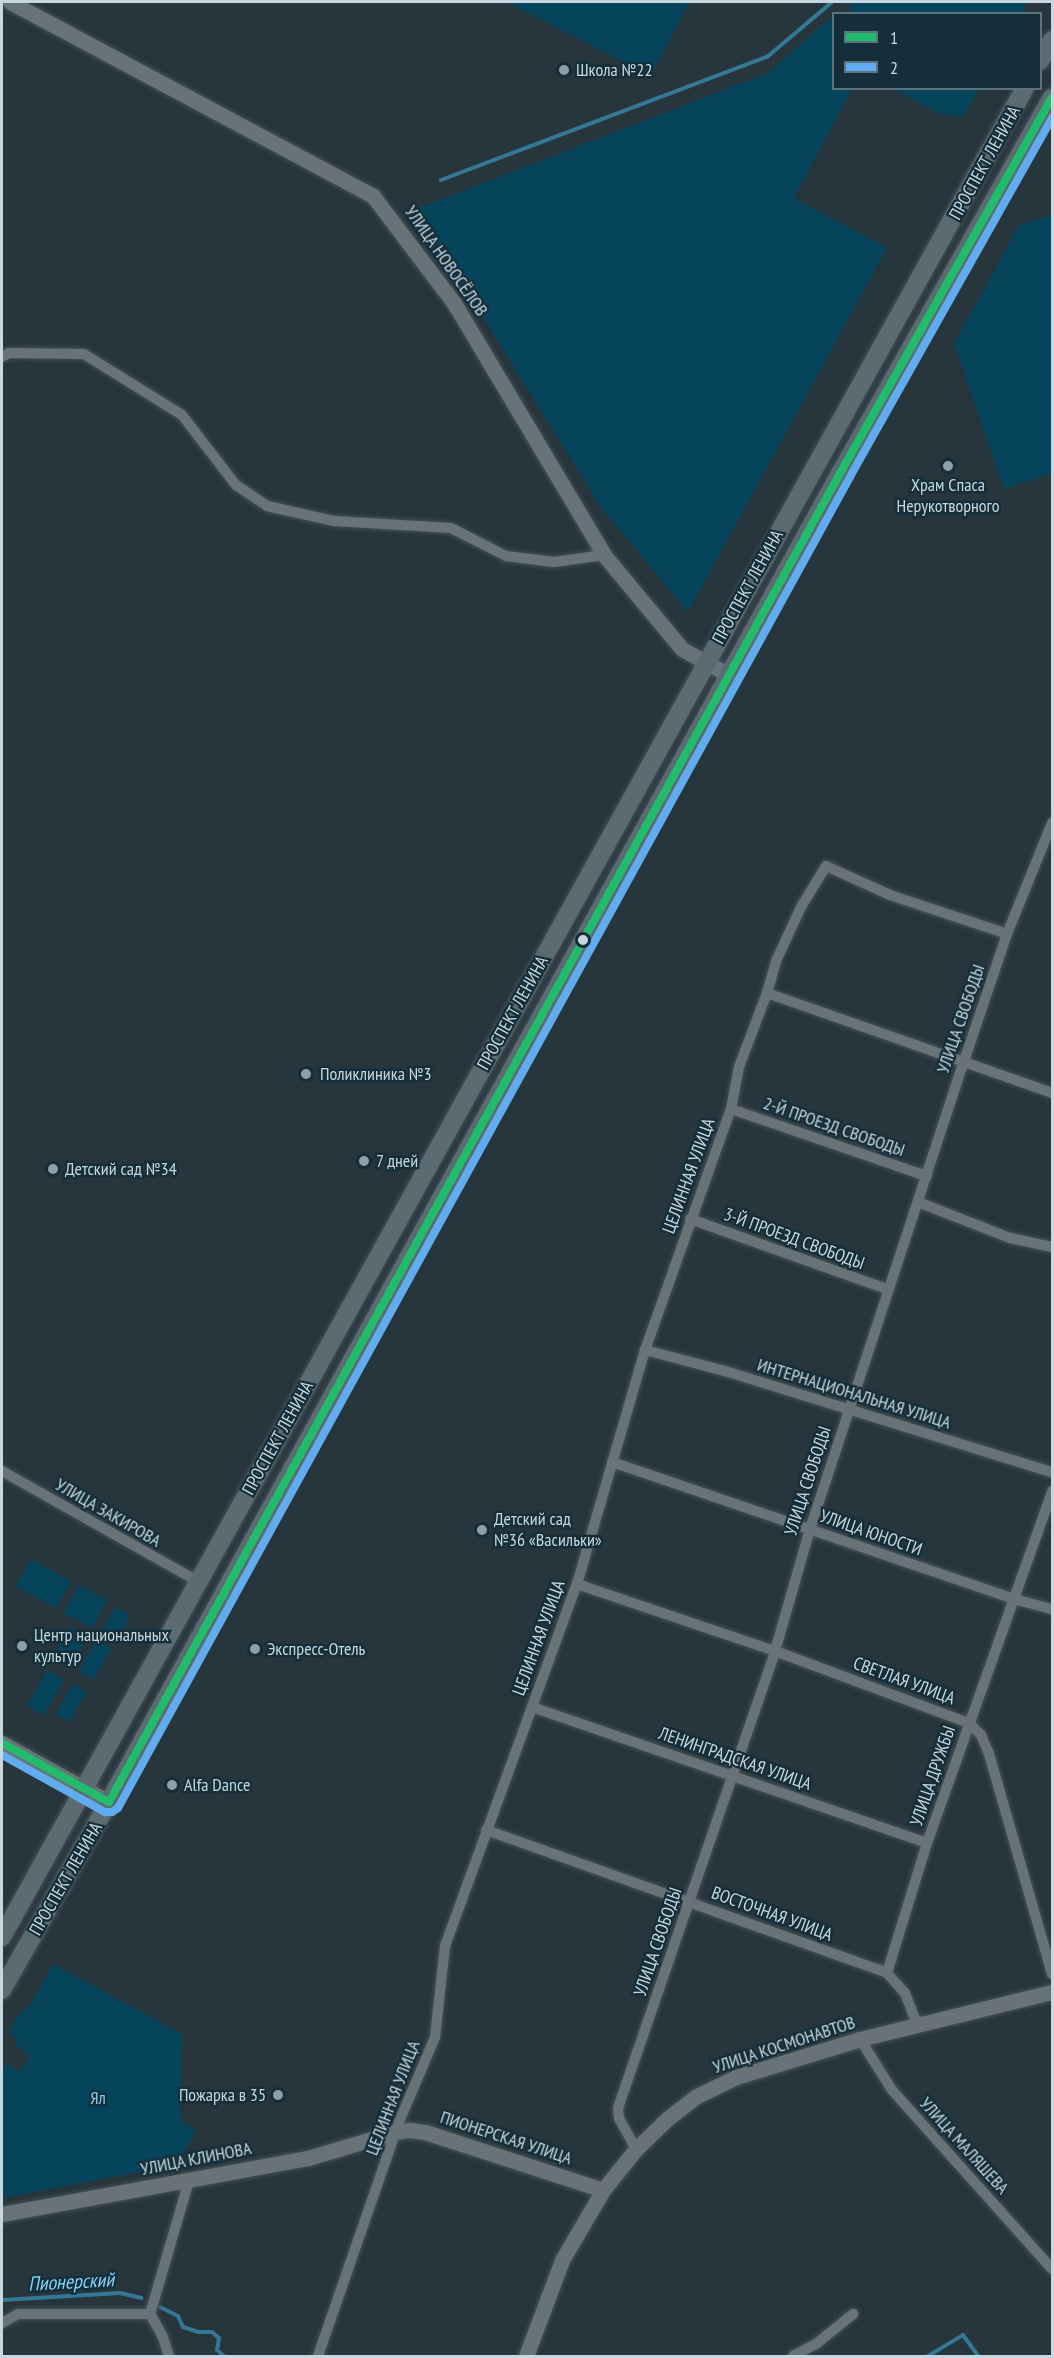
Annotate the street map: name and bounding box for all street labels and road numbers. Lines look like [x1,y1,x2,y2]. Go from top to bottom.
street label: ПРОСПЕКТ ЛЕНИНА [945,102,1025,224]
street label: УЛИЦА НОВОСЁЛОВ [400,201,492,321]
street label: ПРОСПЕКТ ЛЕНИНА [708,526,788,648]
street label: ПРОСПЕКТ ЛЕНИНА [473,952,553,1074]
street label: УЛИЦА СВОБОДЫ [932,962,990,1076]
street label: 2-Й ПРОЕЗД СВОБОДЫ [760,1093,908,1161]
street label: ЦЕЛИННАЯ УЛИЦА [658,1115,720,1237]
street label: 3-Й ПРОЕЗД СВОБОДЫ [721,1203,867,1275]
street label: ИНТЕРНАЦИОНАЛЬНАЯ УЛИЦА [754,1354,954,1434]
street label: ПРОСПЕКТ ЛЕНИНА [238,1377,318,1499]
street label: УЛИЦА СВОБОДЫ [780,1423,836,1539]
street label: УЛИЦА ЗАКИРОВА [51,1474,165,1552]
street label: УЛИЦА ЮНОСТИ [817,1505,925,1561]
street label: ЦЕЛИННАЯ УЛИЦА [508,1577,570,1699]
street label: СВЕТЛАЯ УЛИЦА [850,1653,958,1709]
street label: ЛЕНИНГРАДСКАЯ УЛИЦА [656,1723,814,1795]
street label: УЛИЦА ДРУЖБЫ [906,1723,960,1829]
street label: ПРОСПЕКТ ЛЕНИНА [25,1818,107,1940]
street label: ВОСТОЧНАЯ УЛИЦА [708,1882,836,1946]
street label: УЛИЦА СВОБОДЫ [629,1885,687,1999]
street label: УЛИЦА КОСМОНАВТОВ [710,2012,858,2078]
street label: ЦЕЛИННАЯ УЛИЦА [361,2037,425,2159]
street label: УЛИЦА МАЛЯШЕВА [915,2093,1013,2199]
street label: ПИОНЕРСКАЯ УЛИЦА [437,2107,575,2169]
street label: УЛИЦА КЛИНОВА [138,2138,254,2180]

